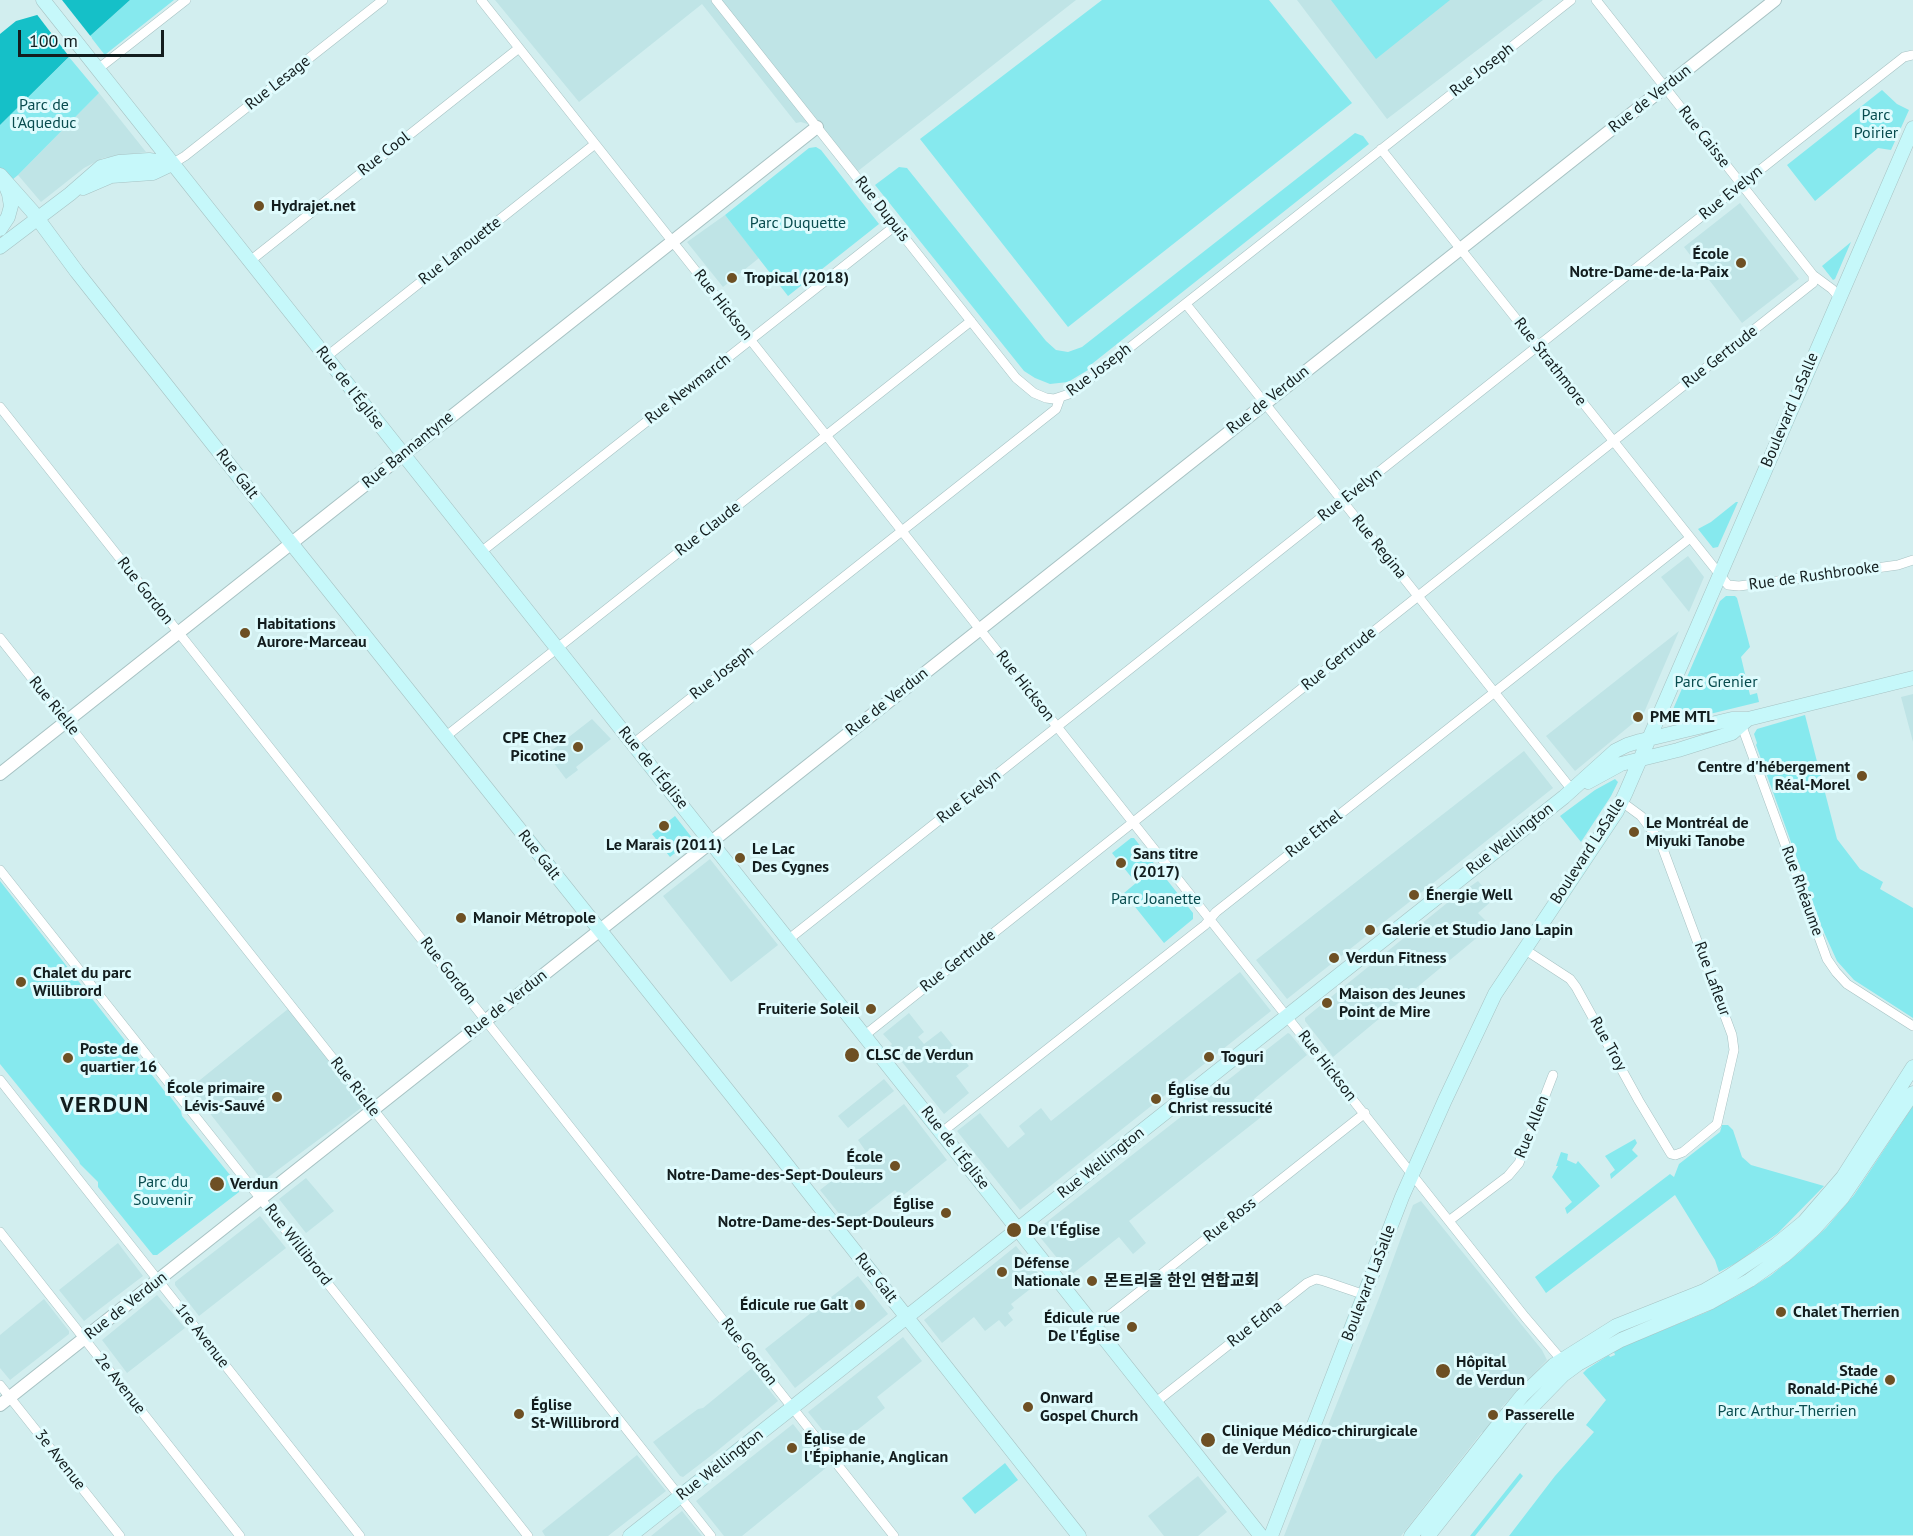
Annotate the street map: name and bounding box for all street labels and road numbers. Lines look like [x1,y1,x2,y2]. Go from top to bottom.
street label: Rue Joseph [1446,39,1518,101]
street label: Rue Lesage [242,52,314,114]
street label: Rue de Verdun [1605,61,1695,137]
street label: Rue Caisse [1674,102,1734,172]
street label: Rue Cool [354,128,414,180]
street label: Rue Evelyn [1696,162,1766,224]
street label: Rue Dupuis [850,172,914,246]
street label: Rue Lanouette [415,213,505,289]
street label: Rue Hickson [689,266,757,344]
street label: Rue Strathmore [1509,314,1591,410]
street label: Rue Gertrude [1678,322,1762,392]
street label: Rue Joseph [1063,339,1135,401]
street label: Rue de l'Église [311,342,389,434]
street label: Rue Newmarch [641,350,735,428]
street label: Boulevard LaSalle [1757,350,1823,470]
street label: Rue de Verdun [1223,362,1313,438]
street label: Rue Bannantyne [359,407,457,493]
street label: Rue Galt [212,445,262,503]
street label: Rue Evelyn [1314,464,1386,526]
street label: Rue Claude [672,498,744,560]
street label: Rue Regina [1347,511,1411,583]
street label: Rue Gordon [113,554,177,628]
street label: Rue de Rushbrooke [1747,557,1881,595]
street label: Rue Gertrude [1298,623,1380,695]
street label: Rue Joseph [686,642,758,704]
street label: Rue Hickson [991,647,1059,725]
street label: Rue de Verdun [842,664,932,740]
street label: Rue Rielle [25,673,83,739]
street label: Rue de l'Église [614,723,692,813]
street label: Rue Evelyn [933,766,1005,828]
street label: Boulevard LaSalle [1547,794,1629,908]
street label: Rue Wellington [1463,799,1557,879]
street label: Rue Ethel [1282,806,1346,862]
street label: Rue Galt [514,826,564,884]
street label: Rue Rhéaume [1777,843,1827,939]
street label: Rue Gertrude [916,926,1000,996]
street label: Rue Gordon [416,934,480,1008]
street label: Rue Lafleur [1690,939,1734,1019]
street label: Rue de Verdun [461,966,551,1042]
street label: Rue Troy [1585,1014,1631,1074]
street label: Rue Hickson [1293,1027,1361,1105]
street label: Rue Rielle [326,1054,384,1120]
street label: Rue Allen [1511,1093,1553,1161]
street label: Rue de l'Église [916,1102,994,1194]
street label: Rue Wellington [1054,1123,1148,1203]
street label: Rue Ross [1200,1194,1260,1246]
street label: Rue Willibrord [260,1200,336,1290]
street label: Boulevard LaSalle [1338,1222,1400,1344]
street label: Rue Galt [851,1249,901,1307]
street label: Rue de Verdun [81,1268,171,1344]
street label: Rue Edna [1224,1297,1286,1351]
street label: 1re Avenue [171,1300,233,1372]
street label: Rue Gordon [717,1315,781,1389]
street label: 2e Avenue [91,1350,149,1418]
street label: Rue Wellington [673,1425,767,1505]
street label: 3e Avenue [31,1426,89,1494]

